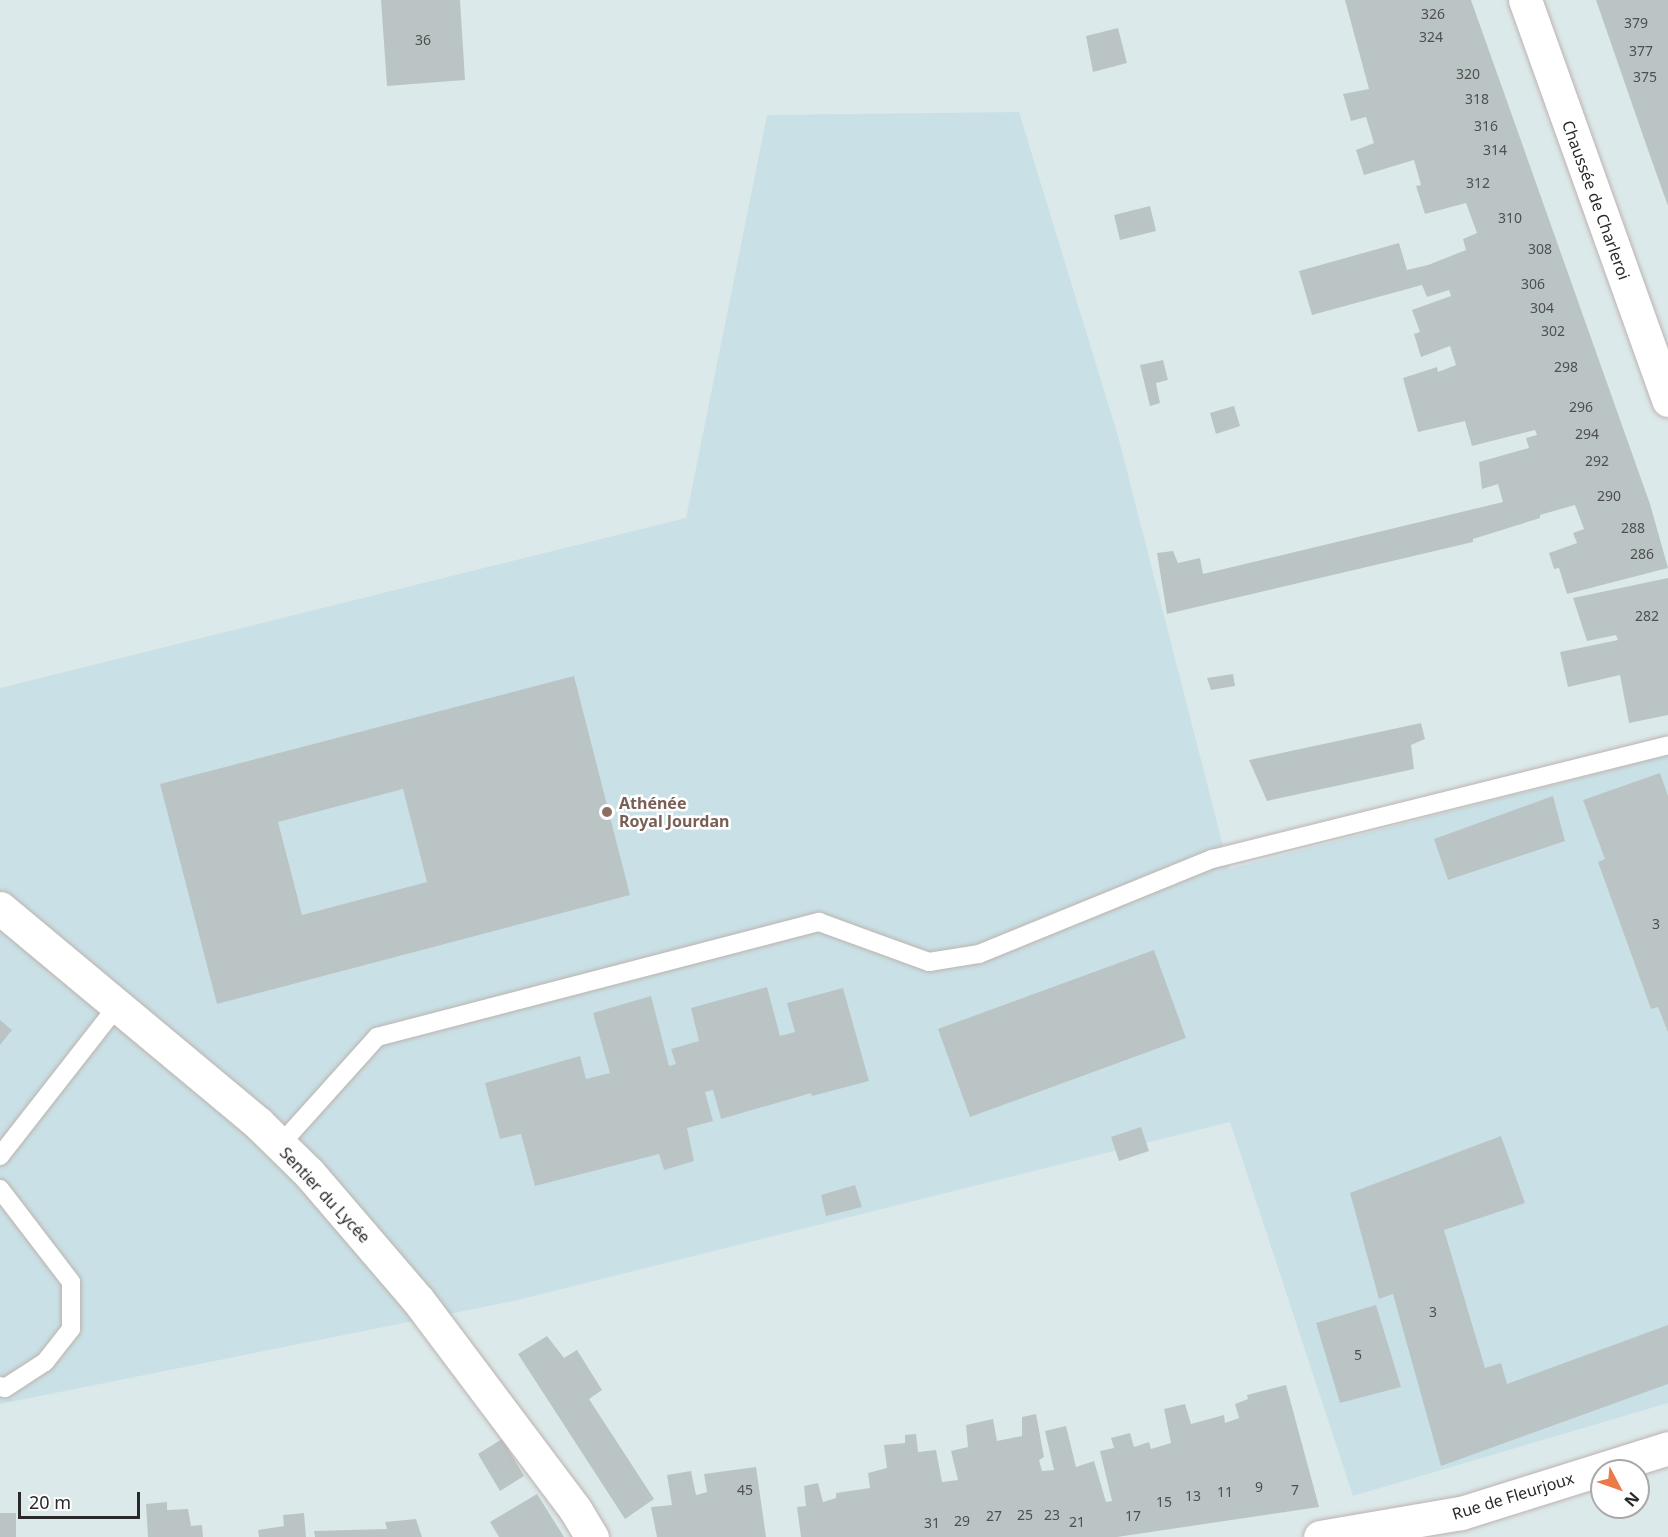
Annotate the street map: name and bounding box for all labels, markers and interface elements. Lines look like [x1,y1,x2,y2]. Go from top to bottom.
house number: 326 [1421,6,1445,22]
house number: 379 [1624,15,1648,31]
house number: 324 [1419,29,1443,45]
house number: 36 [415,32,431,48]
house number: 377 [1629,43,1653,59]
house number: 320 [1456,66,1480,82]
house number: 375 [1633,69,1657,85]
house number: 318 [1465,91,1489,107]
house number: 316 [1474,118,1498,134]
street label: Chaussée de Charleroi [1558,118,1634,282]
house number: 314 [1483,142,1507,158]
house number: 312 [1466,175,1490,191]
house number: 310 [1498,210,1522,226]
house number: 308 [1528,241,1552,257]
house number: 306 [1521,276,1545,292]
house number: 304 [1530,300,1554,316]
house number: 302 [1541,323,1565,339]
house number: 298 [1554,359,1578,375]
house number: 296 [1569,399,1593,415]
house number: 294 [1575,426,1599,442]
house number: 292 [1585,453,1609,469]
house number: 290 [1597,488,1621,504]
house number: 288 [1621,520,1645,536]
house number: 286 [1630,546,1654,562]
house number: 282 [1635,608,1659,624]
place label: Athénée Royal Jourdan [619,793,729,831]
marker: Athénée Royal Jourdan [600,805,614,819]
house number: 3 [1652,916,1660,932]
street label: Sentier du Lycée [276,1143,374,1247]
house number: 3 [1429,1304,1437,1320]
house number: 5 [1354,1347,1362,1363]
north arrow [1590,1459,1650,1519]
street label: Rue de Fleurjoux [1450,1468,1576,1524]
house number: 9 [1255,1479,1263,1495]
scale bar [21,1480,142,1518]
house number: 45 [737,1482,753,1498]
house number: 7 [1291,1482,1299,1498]
house number: 11 [1217,1484,1233,1500]
text: N [1620,1487,1645,1512]
house number: 13 [1185,1488,1201,1504]
text: 20 m [29,1490,71,1514]
house number: 15 [1156,1494,1172,1510]
house number: 25 [1017,1507,1033,1523]
house number: 23 [1044,1507,1060,1523]
house number: 27 [986,1508,1002,1524]
house number: 17 [1125,1508,1141,1524]
house number: 29 [954,1513,970,1529]
house number: 21 [1069,1514,1085,1530]
house number: 31 [924,1515,940,1531]

